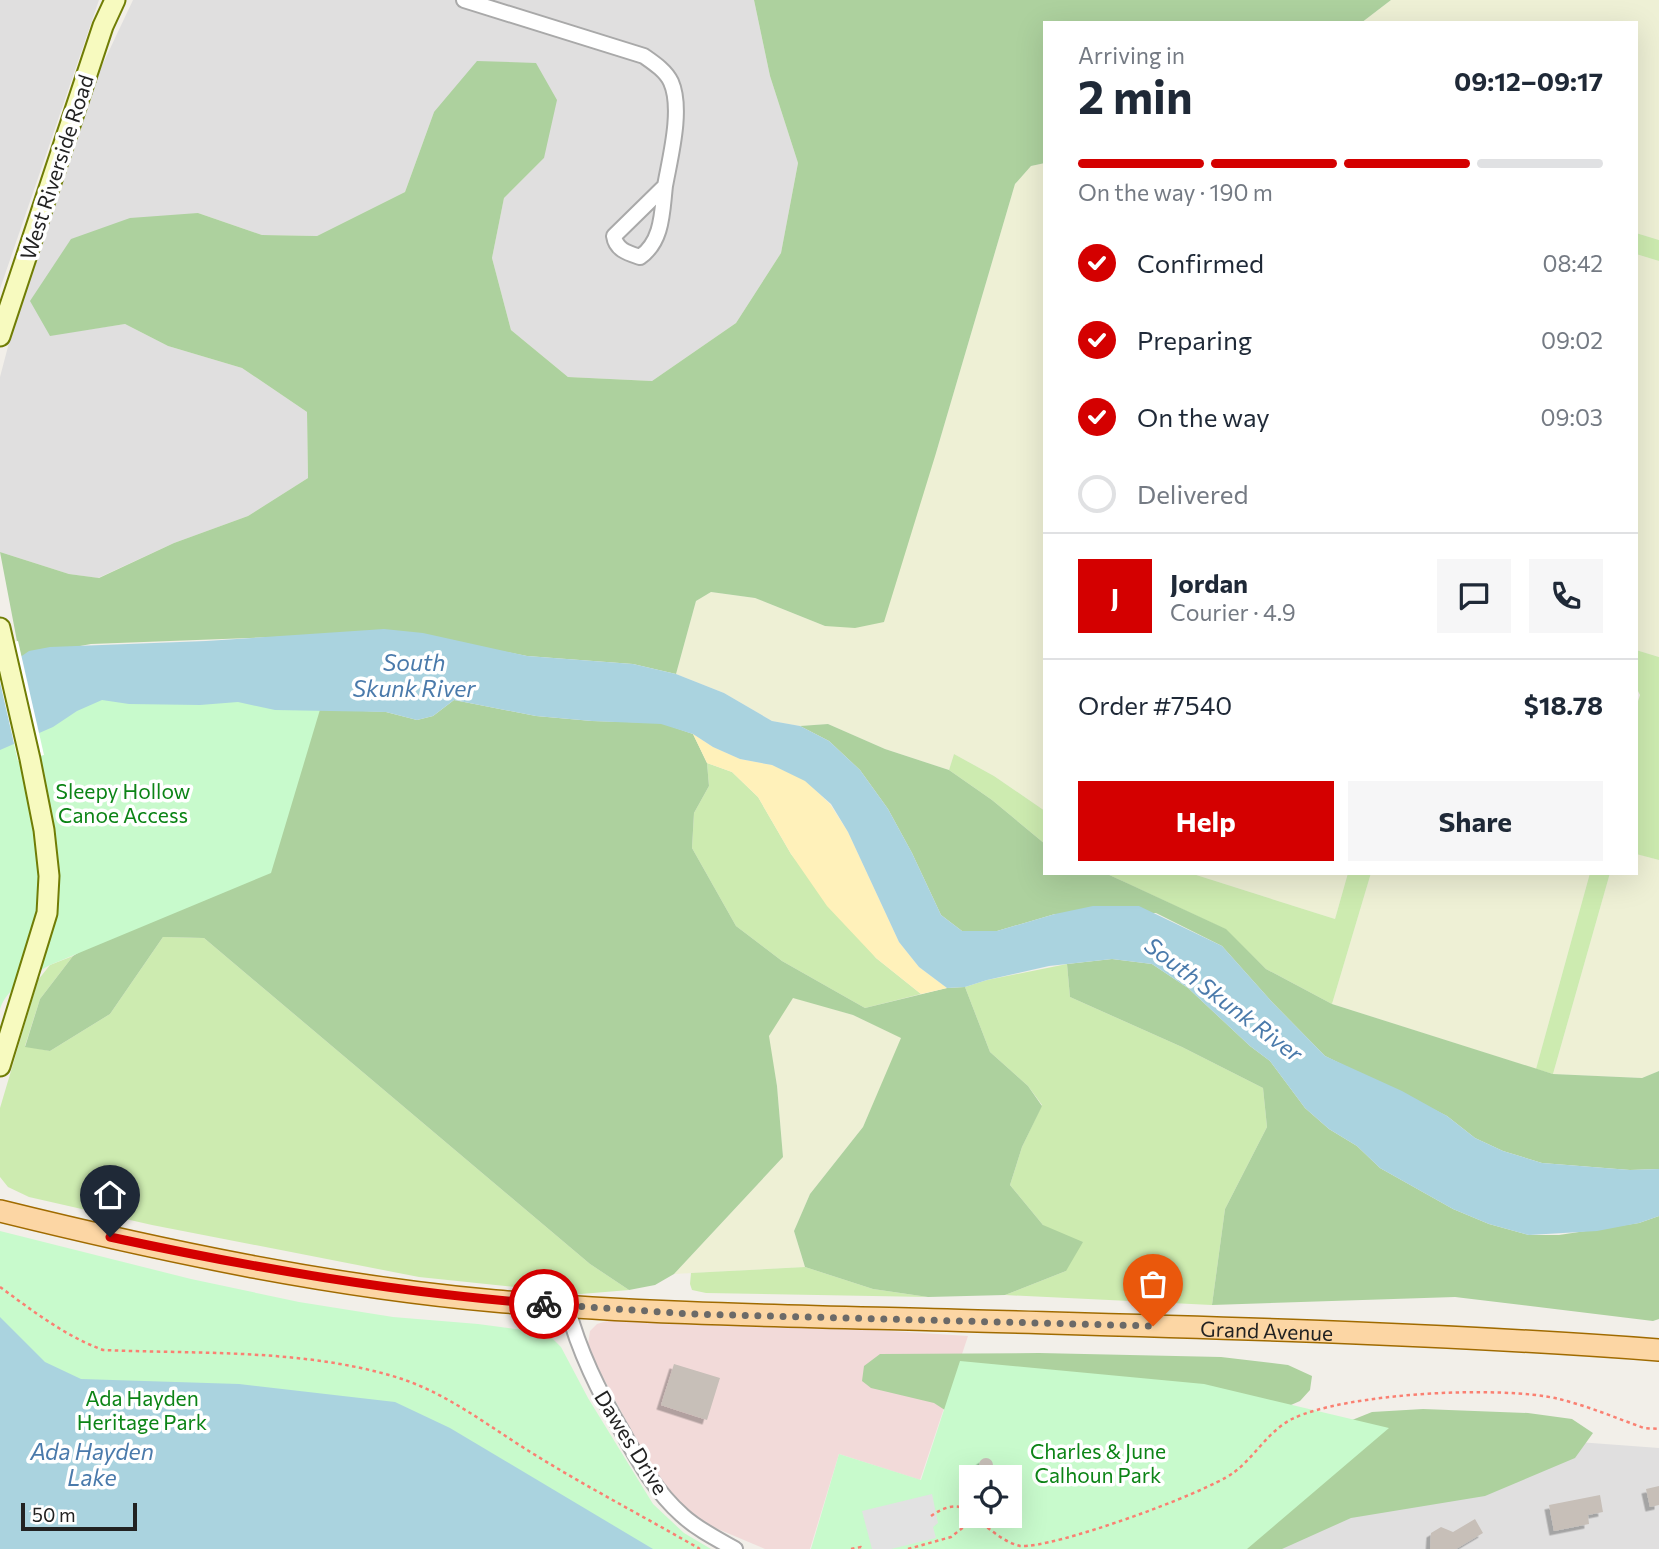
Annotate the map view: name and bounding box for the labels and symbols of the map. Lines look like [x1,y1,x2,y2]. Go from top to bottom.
street label: West Riverside Road [14,71,98,263]
water label: South Skunk River [352,648,476,702]
park label: Sleepy Hollow Canoe Access [56,778,191,827]
water label: South Skunk River [1140,931,1309,1068]
pin [80,1165,140,1237]
pin [1123,1254,1183,1326]
courier [509,1269,579,1339]
street label: Grand Avenue [1200,1315,1334,1345]
park label: Ada Hayden Heritage Park [77,1385,207,1434]
street label: Dawes Drive [590,1385,674,1499]
water label: Ada Hayden Lake [29,1437,154,1491]
park label: Charles & June Calhoun Park [1030,1438,1166,1487]
scale bar [21,1500,136,1532]

